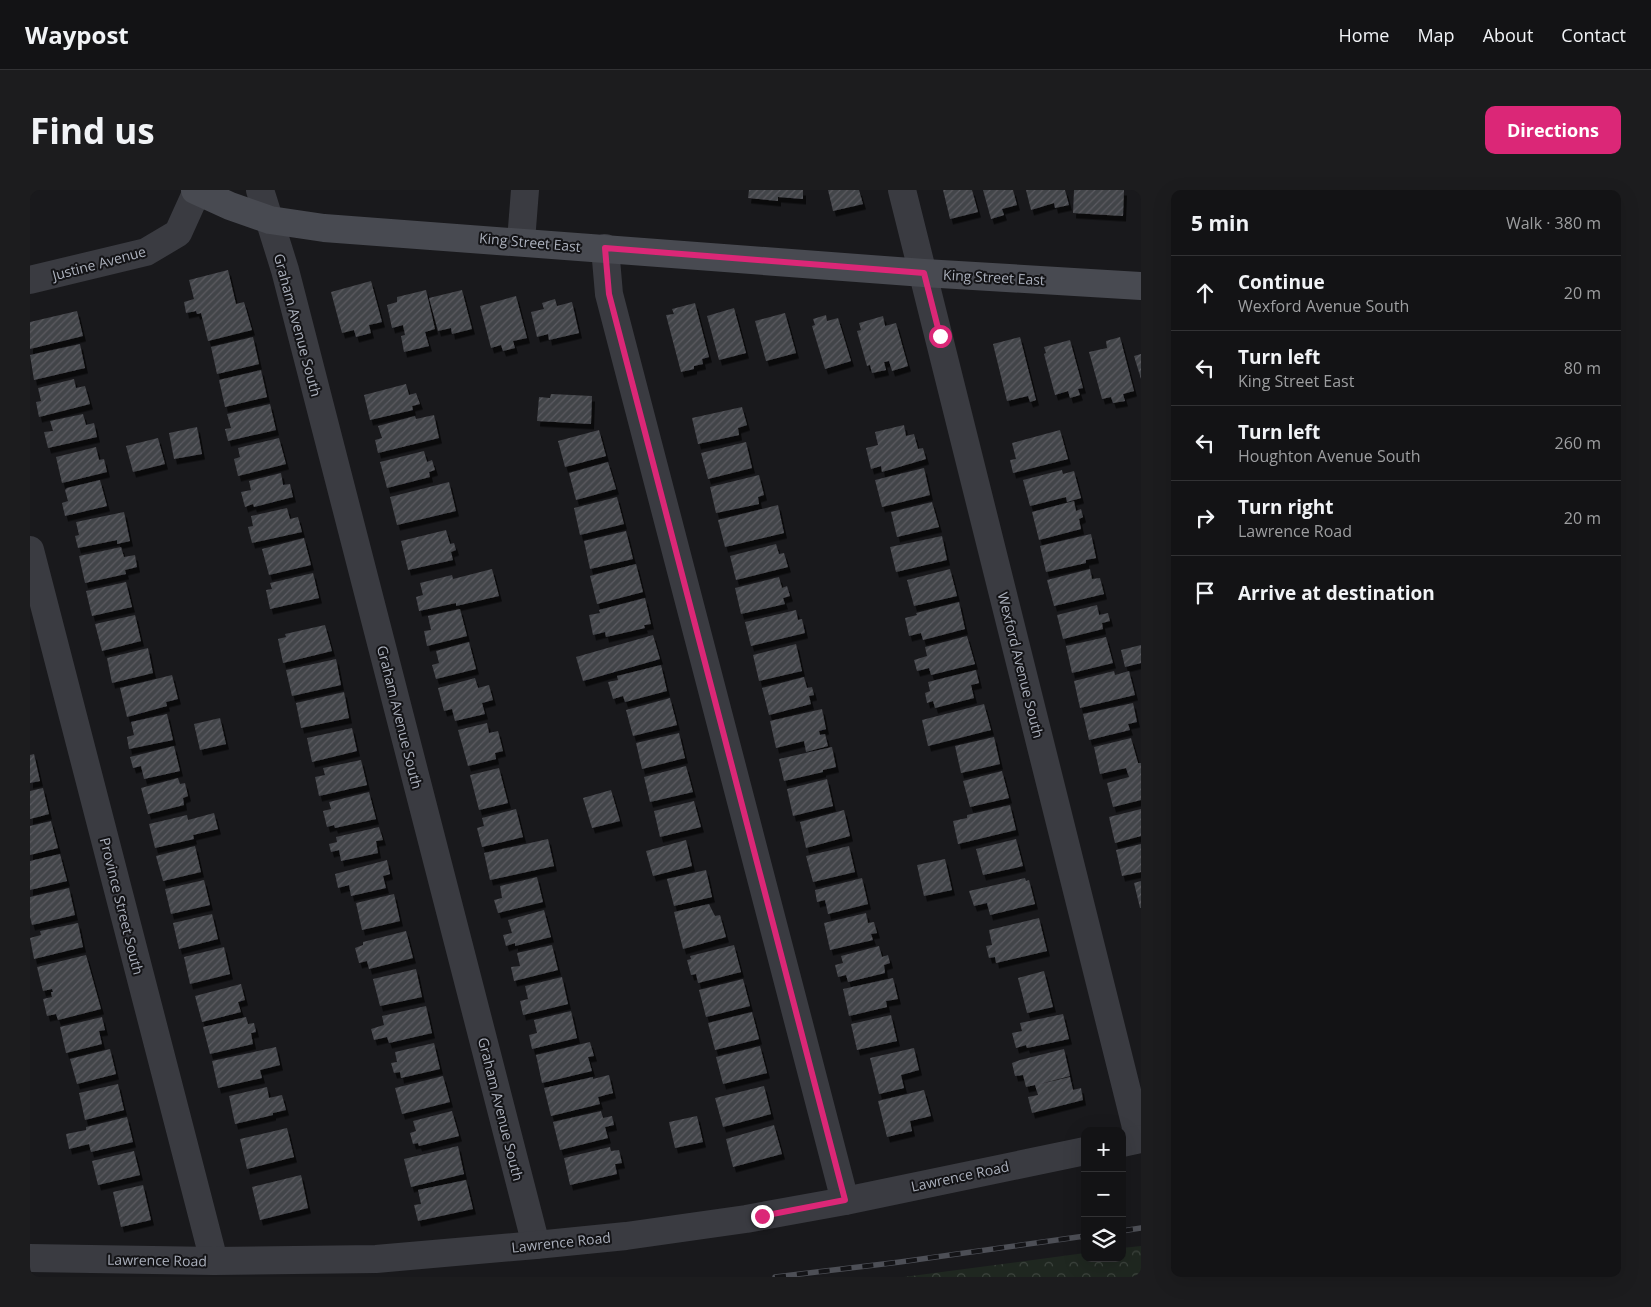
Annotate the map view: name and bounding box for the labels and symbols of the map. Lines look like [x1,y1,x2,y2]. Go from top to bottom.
street label: King Street East [478,228,582,256]
street label: Justine Avenue [48,241,148,285]
street label: Graham Avenue South [270,251,326,399]
street label: King Street East [943,265,1045,289]
route start [929,325,952,348]
street label: Wexford Avenue South [994,590,1048,740]
street label: Graham Avenue South [373,643,427,791]
street label: Province Street South [96,835,148,977]
street label: Graham Avenue South [474,1035,528,1183]
street label: Lawrence Road [909,1156,1011,1196]
route end [751,1205,774,1228]
street label: Lawrence Road [510,1227,612,1257]
street label: Lawrence Road [107,1250,207,1270]

